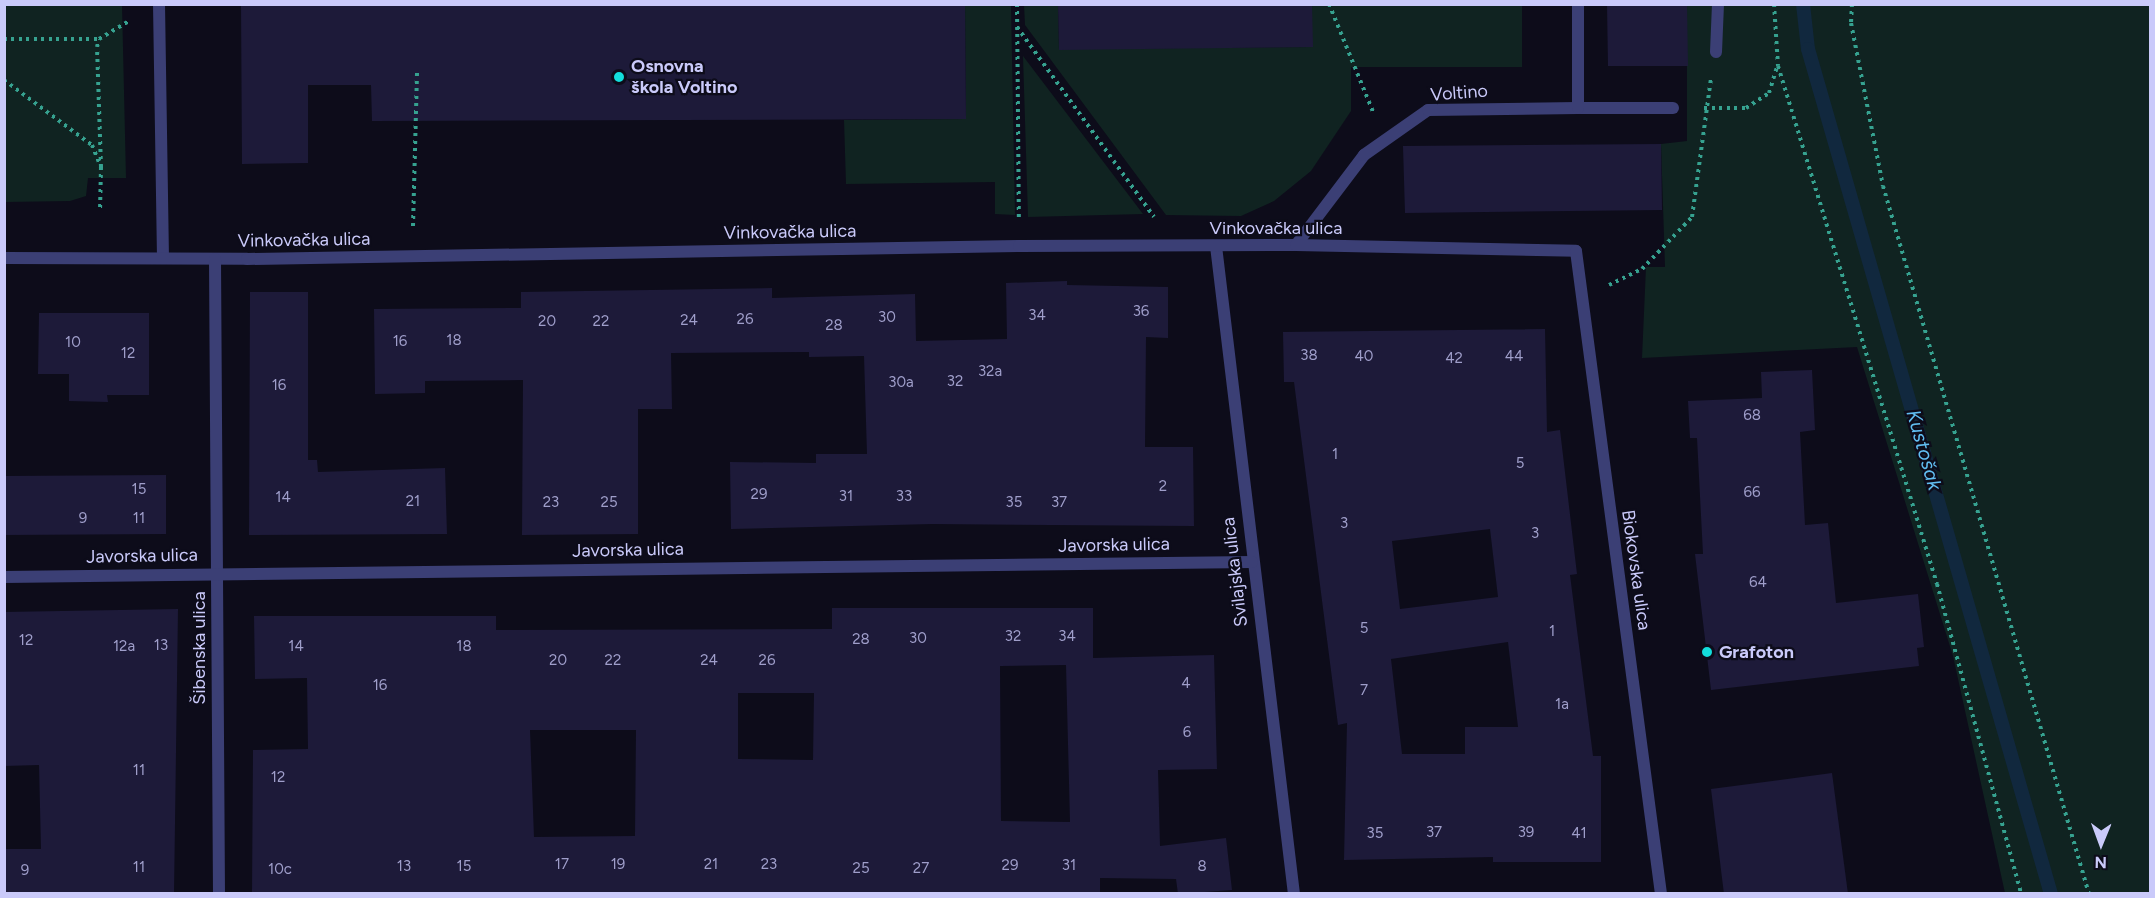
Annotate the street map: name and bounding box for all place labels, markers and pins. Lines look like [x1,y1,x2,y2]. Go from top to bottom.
place label: Osnovna škola Voltino [631,56,737,98]
marker: Osnovna škola Voltino [612,70,626,84]
place label: Grafoton [1719,641,1794,663]
marker: Grafoton [1700,645,1714,659]

